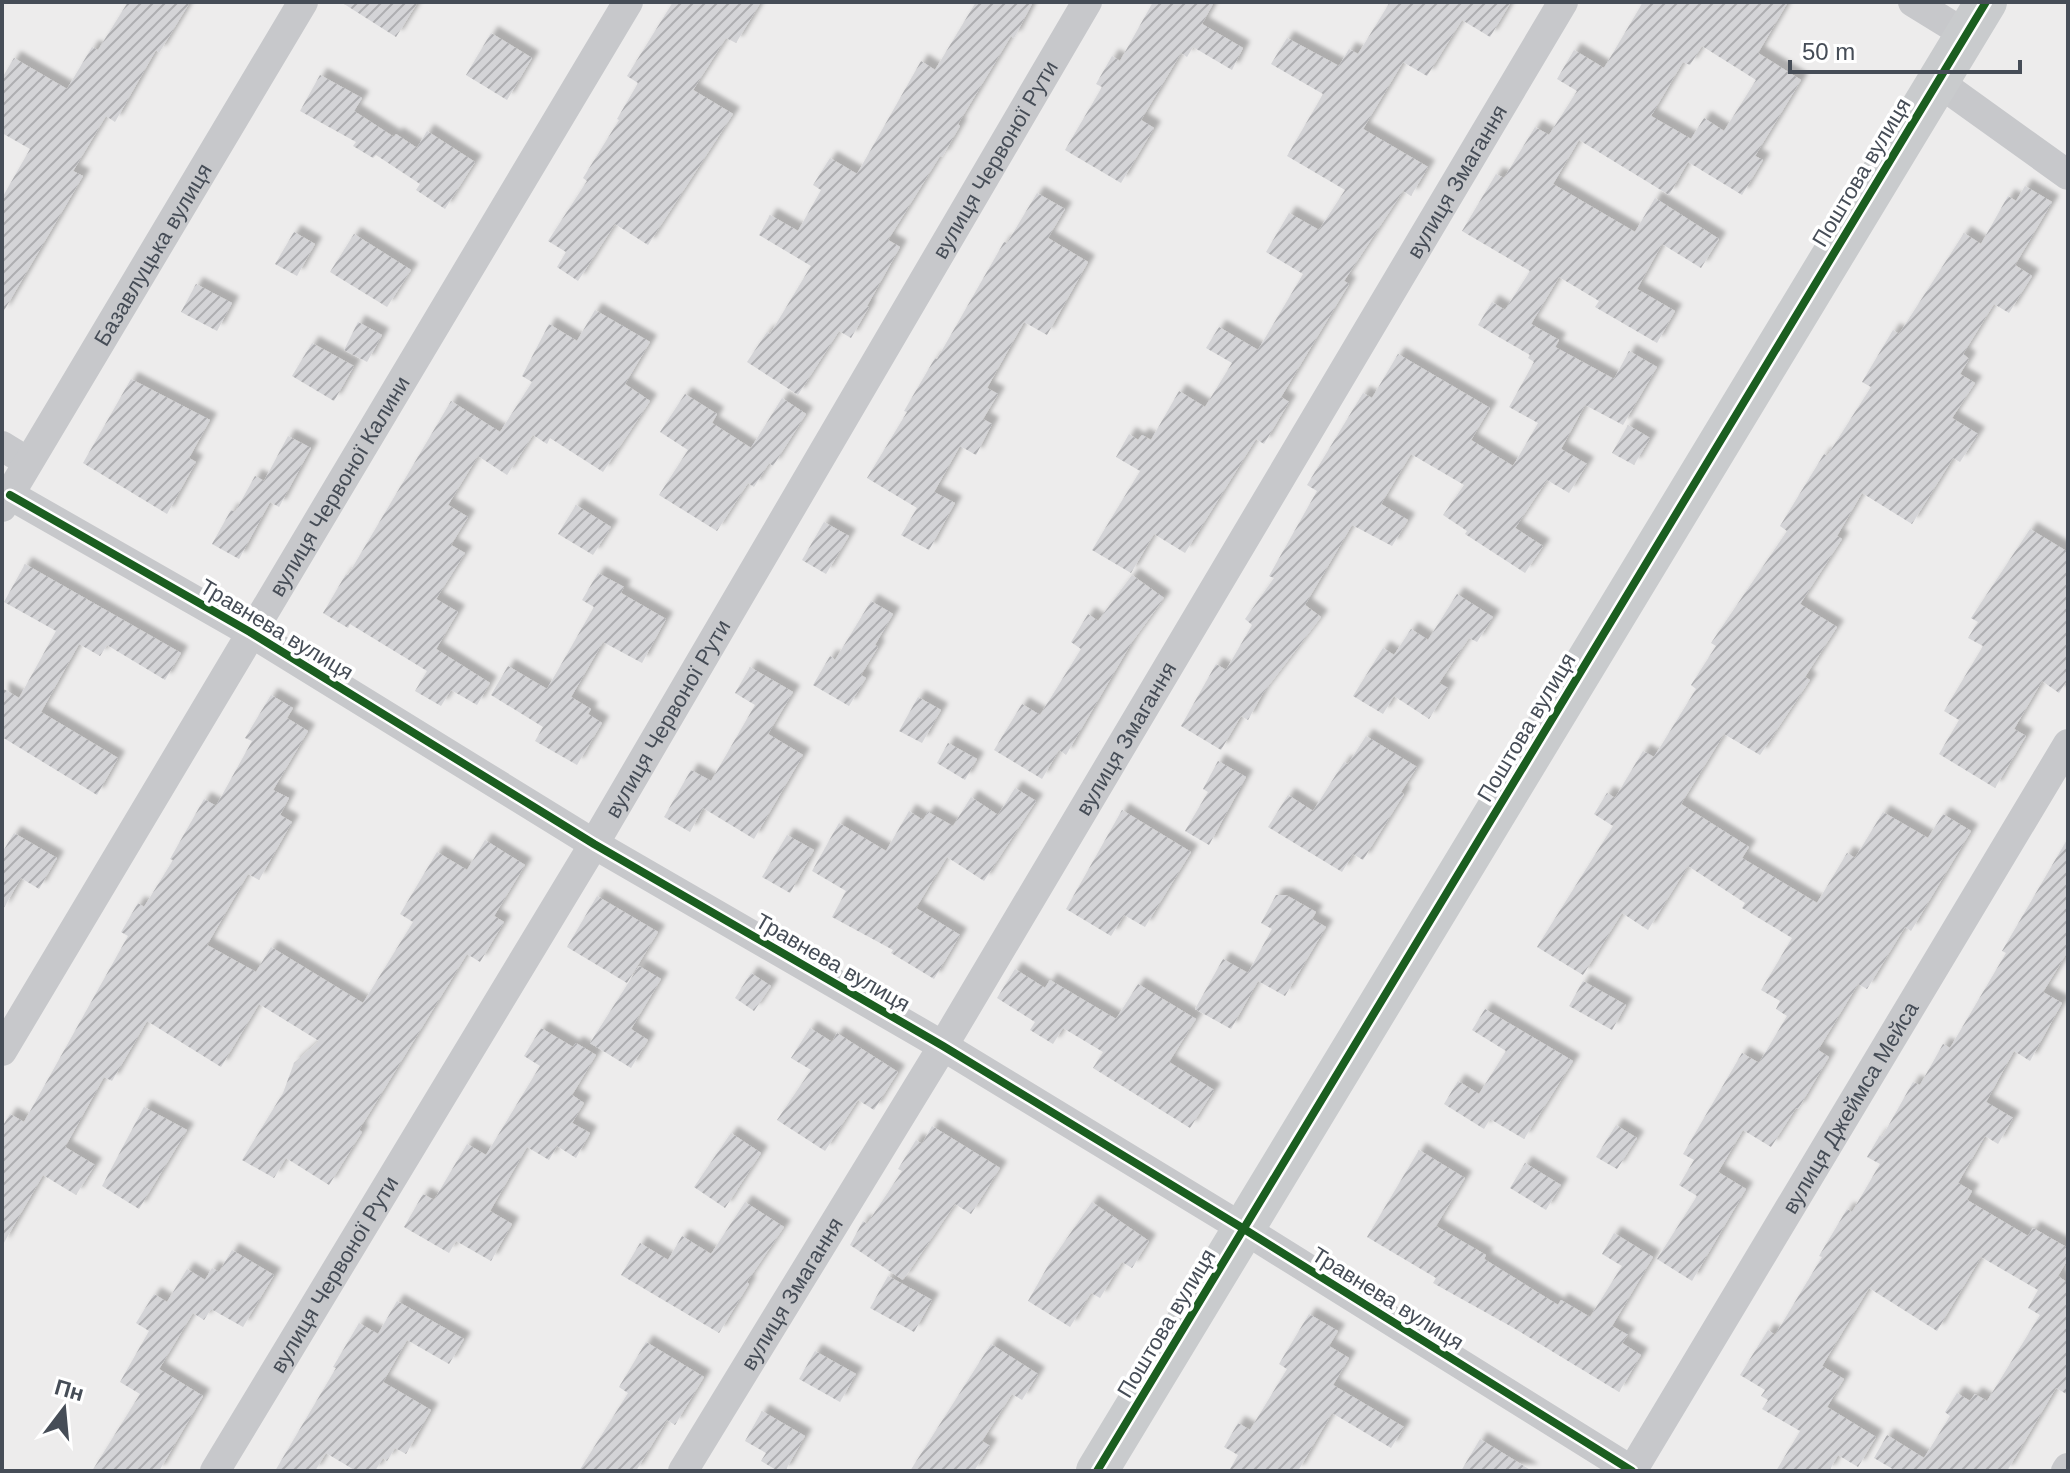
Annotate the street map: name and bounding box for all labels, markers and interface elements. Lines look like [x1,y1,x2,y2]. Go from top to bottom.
scale bar [1790,24,2020,74]
text: 50 m [1802,38,1855,65]
street label: вулиця Червоної Рути [928,56,1063,263]
street label: Поштова вулиця [1807,93,1916,251]
street label: вулиця Змагання [1402,100,1512,263]
street label: Базавлуцька вулиця [89,159,217,350]
street label: вулиця Червоної Калини [264,372,415,601]
street label: Травнева вулиця [196,574,358,685]
street label: вулиця Червоної Рути [600,615,736,822]
street label: Поштова вулиця [1472,648,1581,806]
street label: вулиця Змагання [1071,657,1181,820]
street label: Травнева вулиця [751,908,914,1017]
street label: вулиця Джеймса Мейса [1777,997,1924,1218]
street label: вулиця Червоної Рути [265,1172,403,1377]
street label: вулиця Змагання [736,1213,848,1375]
street label: Травнева вулиця [1307,1242,1468,1355]
street label: Поштова вулиця [1112,1244,1221,1402]
north arrow [24,1369,104,1449]
text: Пн [52,1374,87,1406]

